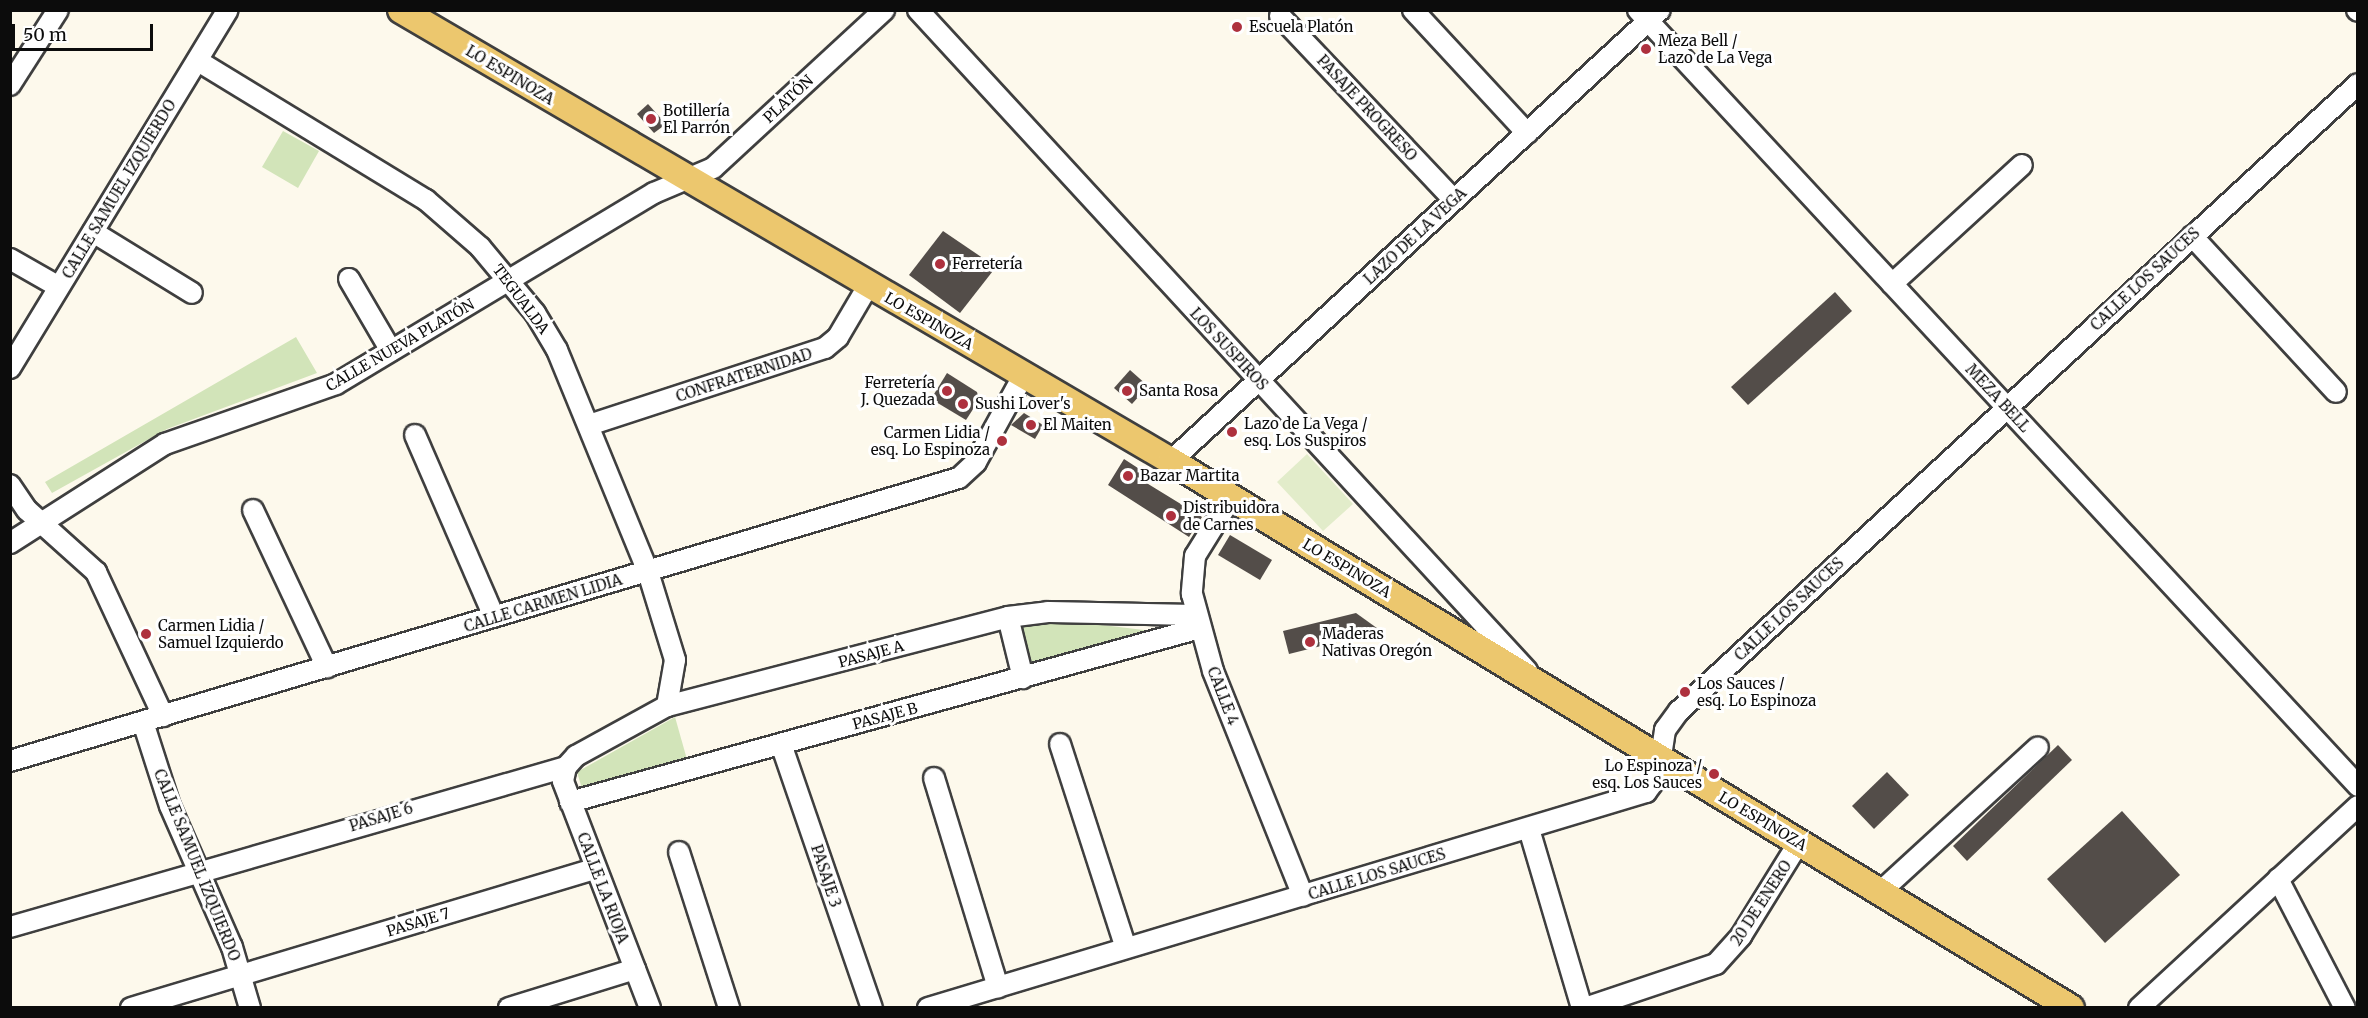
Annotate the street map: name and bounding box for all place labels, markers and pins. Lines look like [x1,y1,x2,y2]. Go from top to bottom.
place label: Escuela Platón [1249,18,1353,36]
marker: Escuela Platón [1230,20,1244,34]
place label: Meza Bell / Lazo de La Vega [1658,31,1772,66]
marker: Meza Bell / Lazo de La Vega [1639,42,1653,56]
place label: Botillería El Parrón [663,101,730,136]
marker: Botillería El Parrón [644,112,658,126]
place label: Ferretería [952,255,1023,273]
marker: Ferretería [933,257,947,271]
place label: Ferretería J. Quezada [861,373,935,408]
place label: Santa Rosa [1139,382,1218,400]
marker: Ferretería J. Quezada [940,384,954,398]
marker: Santa Rosa [1120,384,1134,398]
place label: Sushi Lover's [975,395,1071,413]
marker: Sushi Lover's [956,397,970,411]
place label: Lazo de La Vega / esq. Los Suspiros [1244,414,1368,449]
place label: El Maiten [1043,416,1112,434]
marker: El Maiten [1024,418,1038,432]
place label: Carmen Lidia / esq. Lo Espinoza [871,423,990,458]
marker: Lazo de La Vega / esq. Los Suspiros [1225,425,1239,439]
marker: Carmen Lidia / esq. Lo Espinoza [995,434,1009,448]
place label: Bazar Martita [1140,467,1240,485]
marker: Bazar Martita [1121,469,1135,483]
place label: Distribuidora de Carnes [1183,498,1279,533]
marker: Distribuidora de Carnes [1164,509,1178,523]
place label: Carmen Lidia / Samuel Izquierdo [158,616,284,651]
place label: Maderas Nativas Oregón [1322,624,1432,659]
marker: Carmen Lidia / Samuel Izquierdo [139,627,153,641]
marker: Maderas Nativas Oregón [1303,635,1317,649]
place label: Los Sauces / esq. Lo Espinoza [1697,674,1816,709]
marker: Los Sauces / esq. Lo Espinoza [1678,685,1692,699]
place label: Lo Espinoza / esq. Los Sauces [1592,756,1702,791]
marker: Lo Espinoza / esq. Los Sauces [1707,767,1721,781]

